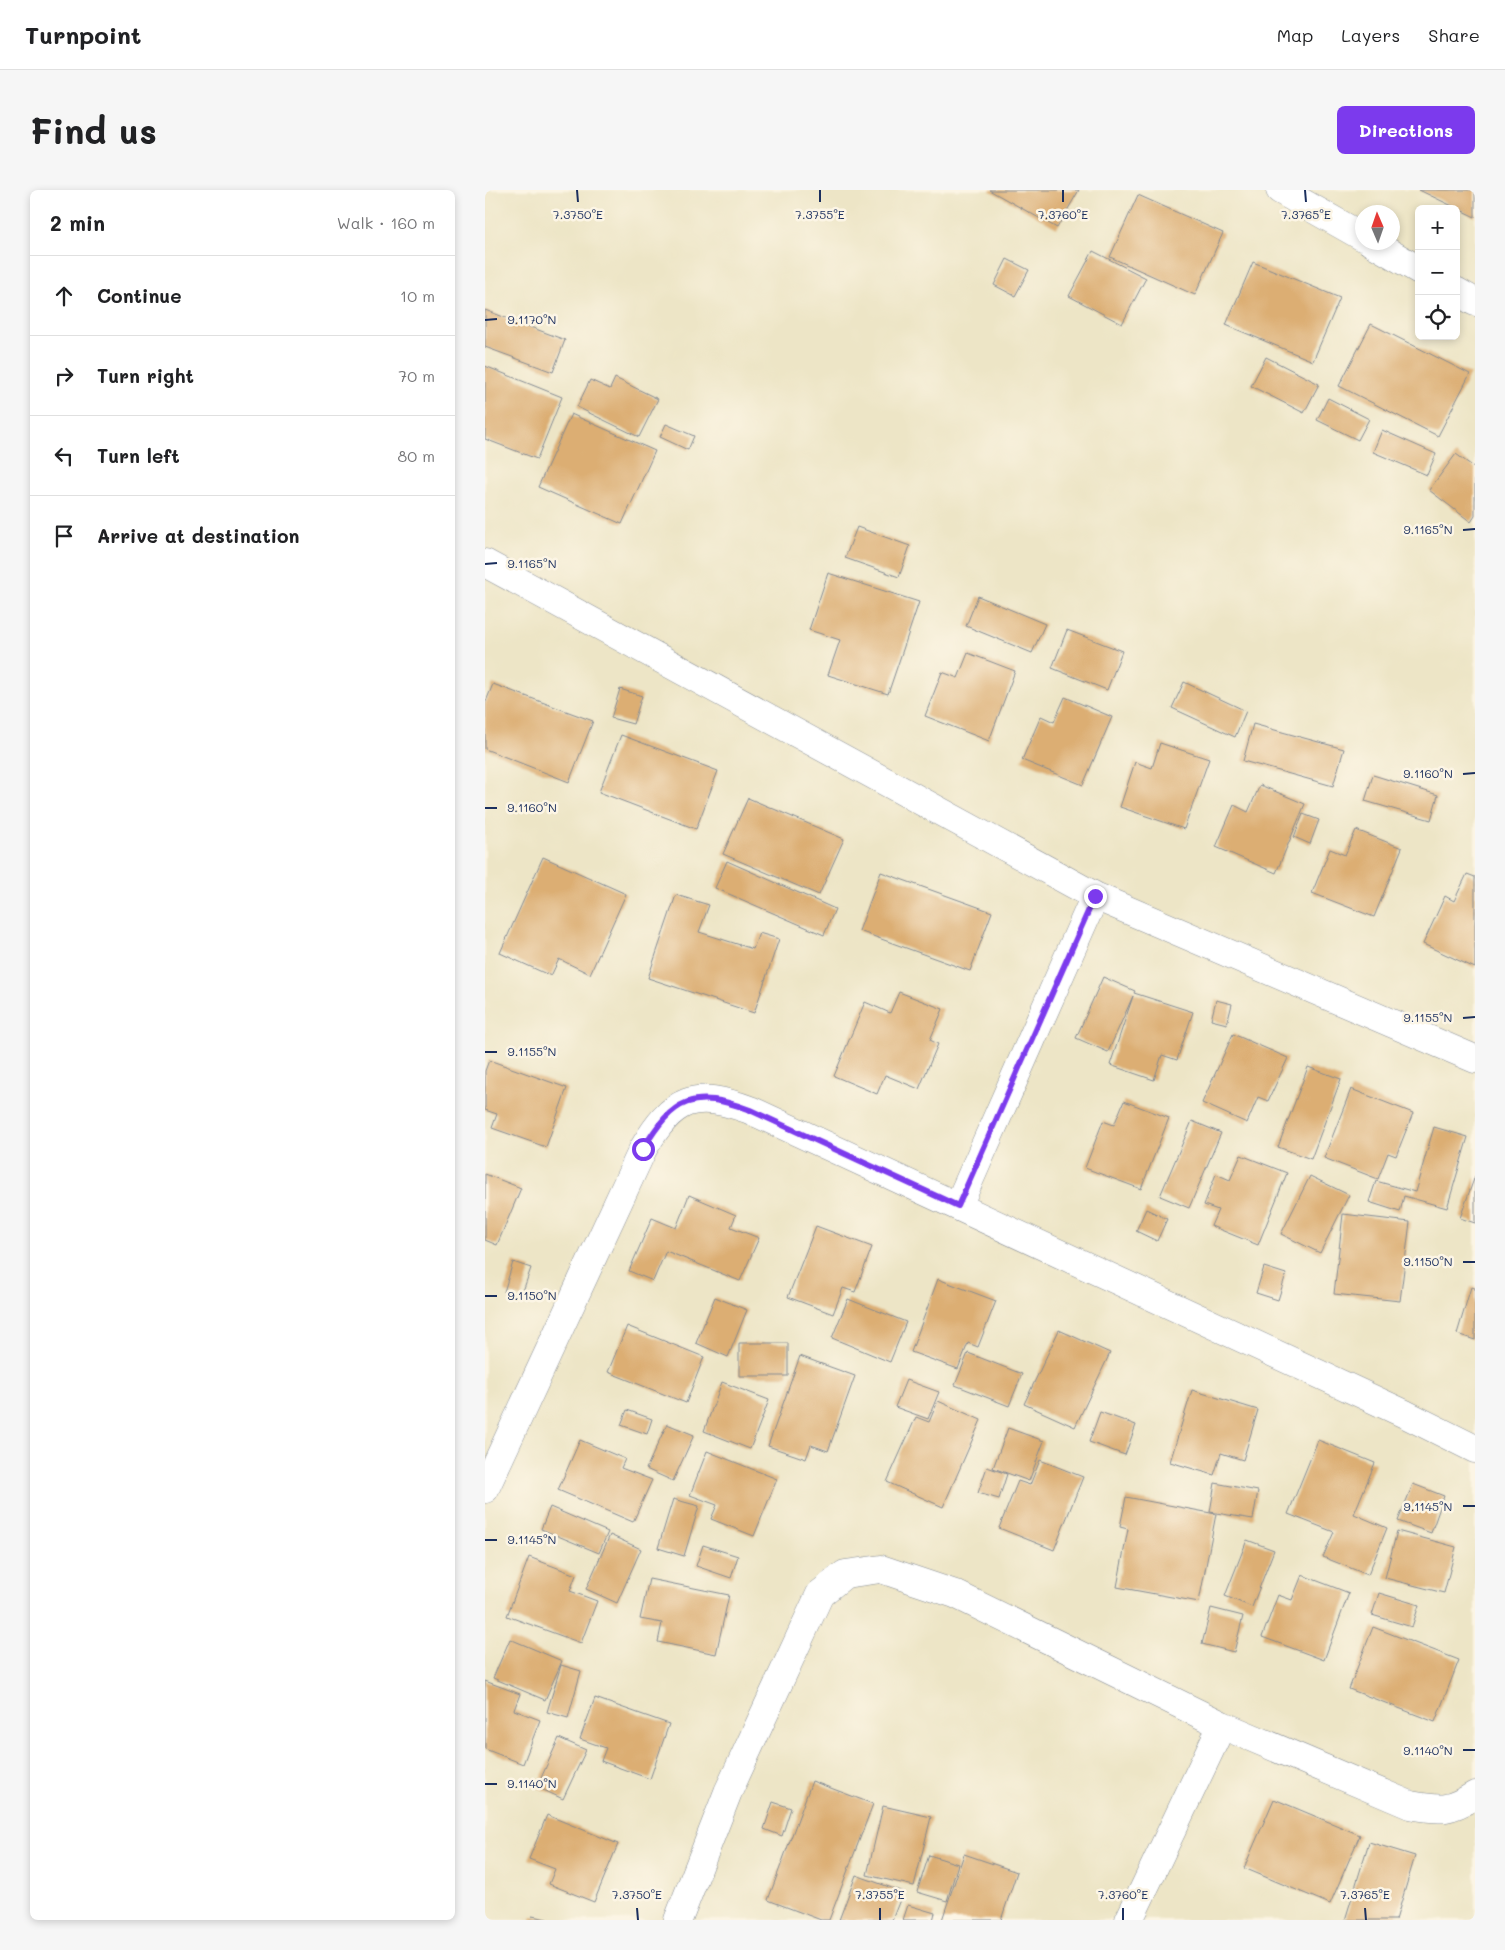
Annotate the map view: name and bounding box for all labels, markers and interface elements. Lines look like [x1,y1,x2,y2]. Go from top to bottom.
text: Turnpoint [25,19,141,50]
text: Map [1277,23,1313,47]
text: Layers [1341,23,1400,47]
text: Share [1428,23,1480,47]
button: Directions [1337,106,1475,154]
text: Find us [30,107,157,153]
north arrow [1355,205,1400,250]
map controls [1415,205,1460,340]
button: + [1415,205,1460,250]
text: 7.3750°E [553,206,603,222]
text: 7.3755°E [795,206,845,222]
text: 7.3760°E [1038,206,1088,222]
text: 7.3765°E [1281,206,1331,222]
text: 2 min [50,209,105,236]
text: Walk · 160 m [337,212,435,233]
button: − [1415,250,1460,295]
icon: ahead [50,282,78,310]
text: Continue [97,283,182,308]
text: 10 m [400,285,435,306]
button: locate [1415,295,1460,340]
text: 9.1170°N [508,311,556,327]
icon: right [50,362,78,390]
text: Turn right [97,363,194,388]
text: 70 m [398,365,435,386]
icon: left [50,442,78,470]
text: Turn left [97,443,180,468]
text: 80 m [398,445,435,466]
text: 9.1165°N [1403,521,1453,537]
icon: arrive [50,522,78,550]
text: Arrive at destination [97,523,300,548]
text: 9.1165°N [507,555,557,571]
text: 9.1160°N [1403,765,1453,781]
text: 9.1160°N [507,799,557,815]
route end [1084,885,1107,908]
text: 9.1155°N [1404,1009,1452,1025]
text: 9.1155°N [508,1043,556,1059]
route start [632,1138,655,1161]
text: 9.1150°N [1403,1253,1453,1269]
text: 9.1150°N [507,1287,557,1303]
text: 9.1145°N [1404,1498,1452,1514]
text: 9.1145°N [508,1531,556,1547]
text: 9.1140°N [1403,1742,1453,1758]
text: 9.1140°N [507,1775,557,1791]
text: 7.3750°E [612,1886,662,1902]
text: 7.3755°E [855,1886,905,1902]
text: 7.3760°E [1098,1886,1148,1902]
text: 7.3765°E [1340,1886,1390,1902]

